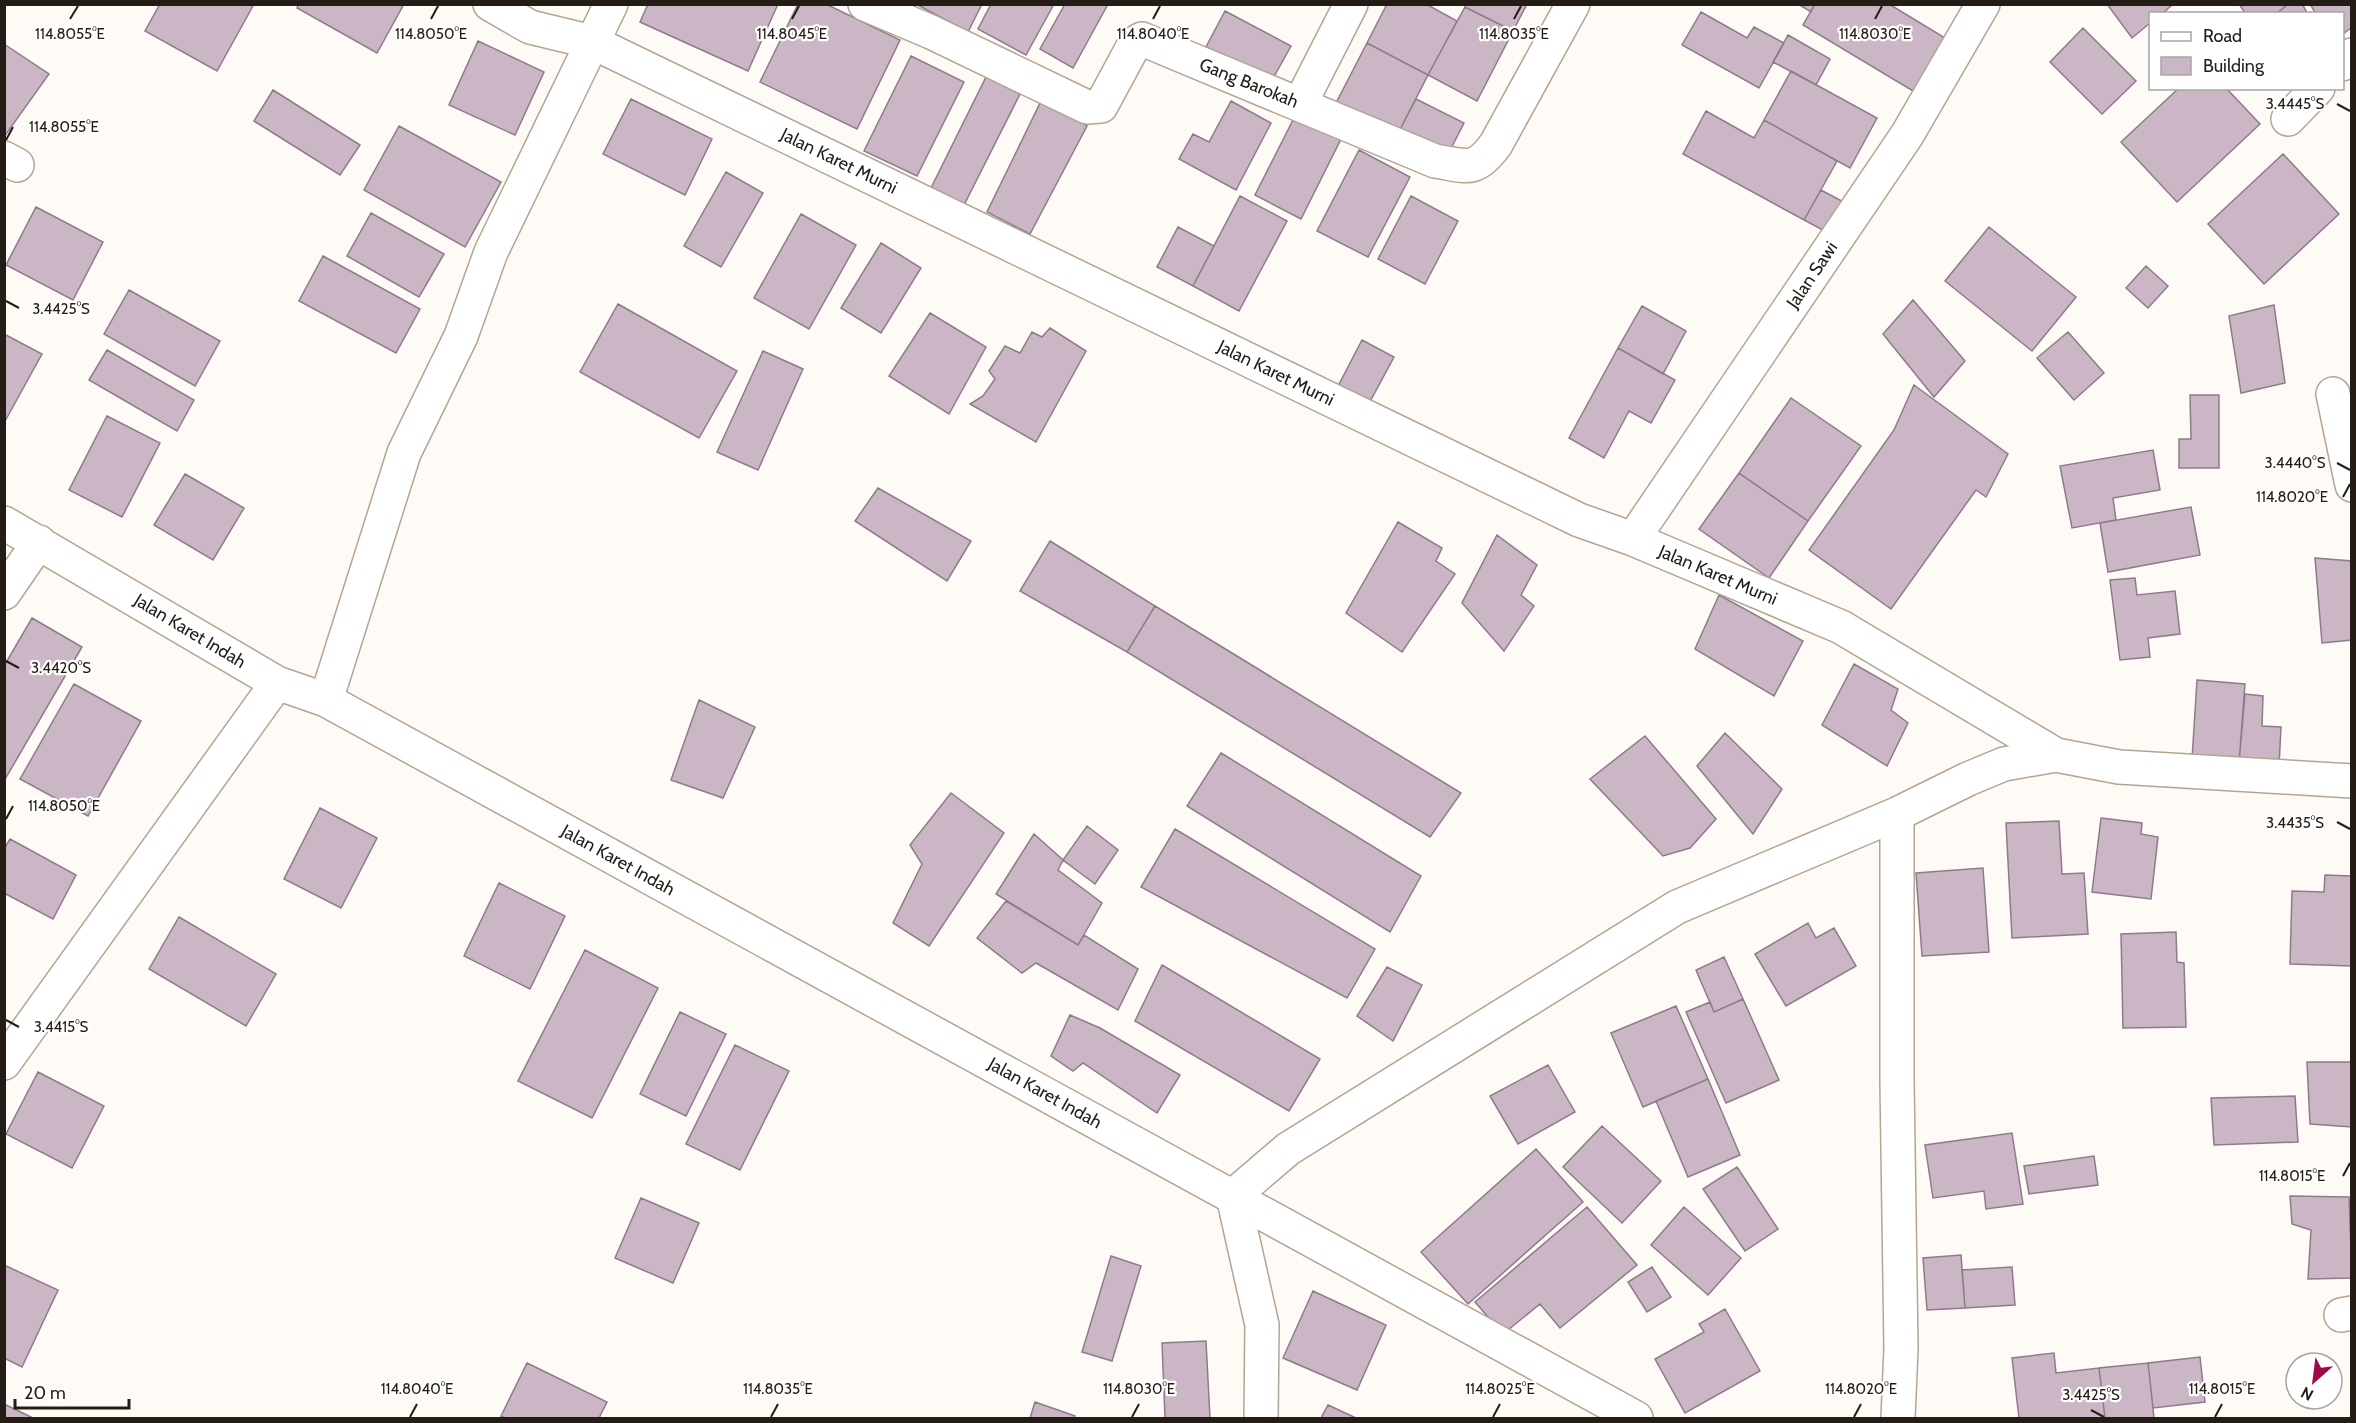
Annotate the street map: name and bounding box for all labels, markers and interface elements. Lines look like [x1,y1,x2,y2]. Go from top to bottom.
legend [2149,12,2344,90]
text: 114.8055°E [35,25,105,43]
text: 114.8050°E [395,25,467,43]
text: 114.8045°E [757,25,827,43]
text: 114.8040°E [1117,25,1189,43]
text: 114.8035°E [1479,25,1549,43]
text: 114.8030°E [1839,25,1911,43]
text: Road [2203,25,2242,47]
street label: Gang Barokah [1196,53,1302,113]
text: Building [2203,55,2265,77]
text: 3.4445°S [2266,95,2324,113]
text: 114.8055°E [29,118,99,136]
street label: Jalan Karet Murni [776,123,901,199]
street label: Jalan Sawi [1781,237,1842,313]
text: 3.4425°S [32,300,90,318]
street label: Jalan Karet Murni [1213,335,1338,411]
text: 3.4440°S [2265,454,2326,472]
text: 114.8020°E [2256,488,2328,506]
street label: Jalan Karet Murni [1654,540,1781,610]
street label: Jalan Karet Indah [129,588,250,673]
text: 3.4420°S [31,659,91,677]
text: 114.8050°E [28,797,100,815]
text: 3.4435°S [2266,814,2324,832]
street label: Jalan Karet Indah [556,819,679,900]
text: 3.4415°S [34,1018,89,1036]
street label: Jalan Karet Indah [983,1052,1106,1133]
text: 114.8015°E [2259,1167,2325,1185]
north arrow [2284,1351,2344,1411]
scale bar [15,1372,129,1410]
text: 114.8040°E [381,1380,453,1398]
text: 114.8035°E [743,1380,813,1398]
text: 114.8030°E [1103,1380,1175,1398]
text: 114.8025°E [1465,1380,1535,1398]
text: 114.8020°E [1825,1380,1897,1398]
text: 114.8015°E [2189,1380,2255,1398]
text: 20 m [24,1382,66,1404]
text: N [2298,1383,2317,1405]
text: 3.4425°S [2062,1386,2120,1404]

